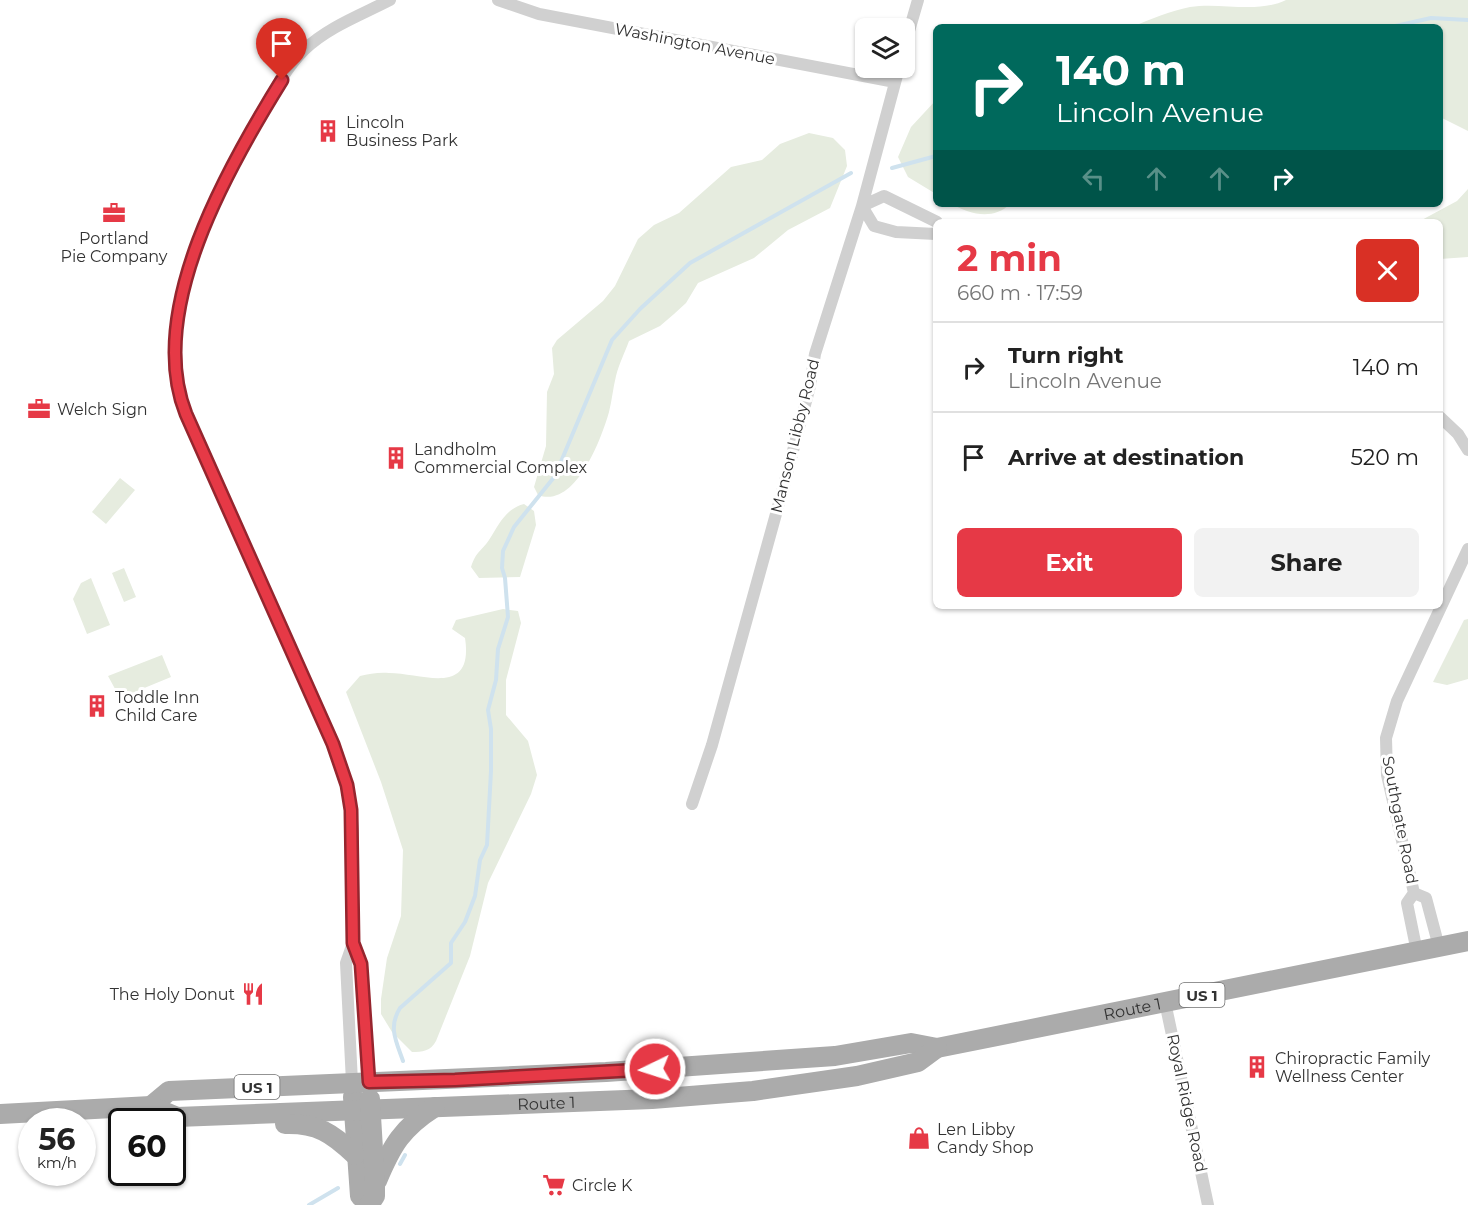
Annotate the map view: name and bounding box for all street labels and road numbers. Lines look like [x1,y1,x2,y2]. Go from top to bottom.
street label: Washington Avenue [613,19,777,69]
street label: Manson Libby Road [767,357,823,515]
street label: Southgate Road [1378,754,1422,886]
road number: US 1 [1180,983,1224,1007]
street label: Route 1 [1102,994,1163,1024]
street label: Royal Ridge Road [1163,1032,1211,1174]
road number: US 1 [234,1075,280,1099]
street label: Route 1 [517,1092,576,1114]

